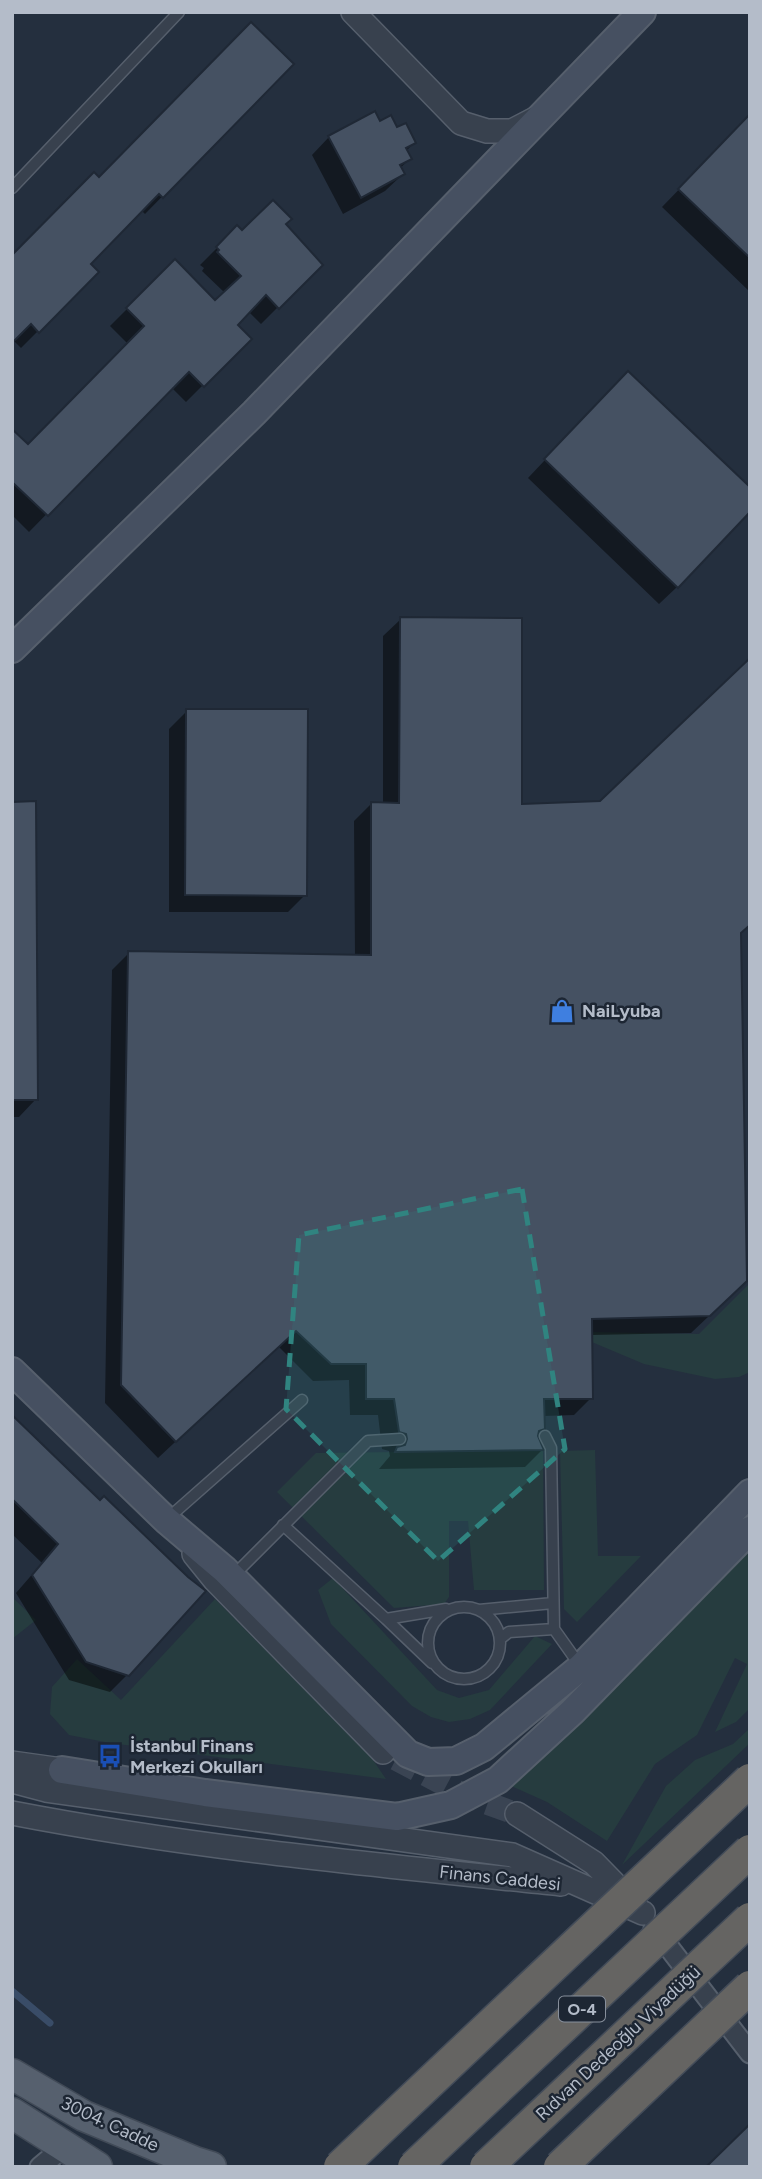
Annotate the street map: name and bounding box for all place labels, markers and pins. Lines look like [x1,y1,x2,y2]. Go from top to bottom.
shop icon: NaiLyuba [548,997,576,1025]
place label: NaiLyuba [582,1000,660,1022]
place label: İstanbul Finans Merkezi Okulları [130,1735,263,1778]
bus stop icon: İstanbul Finans Merkezi Okulları [96,1742,124,1770]

